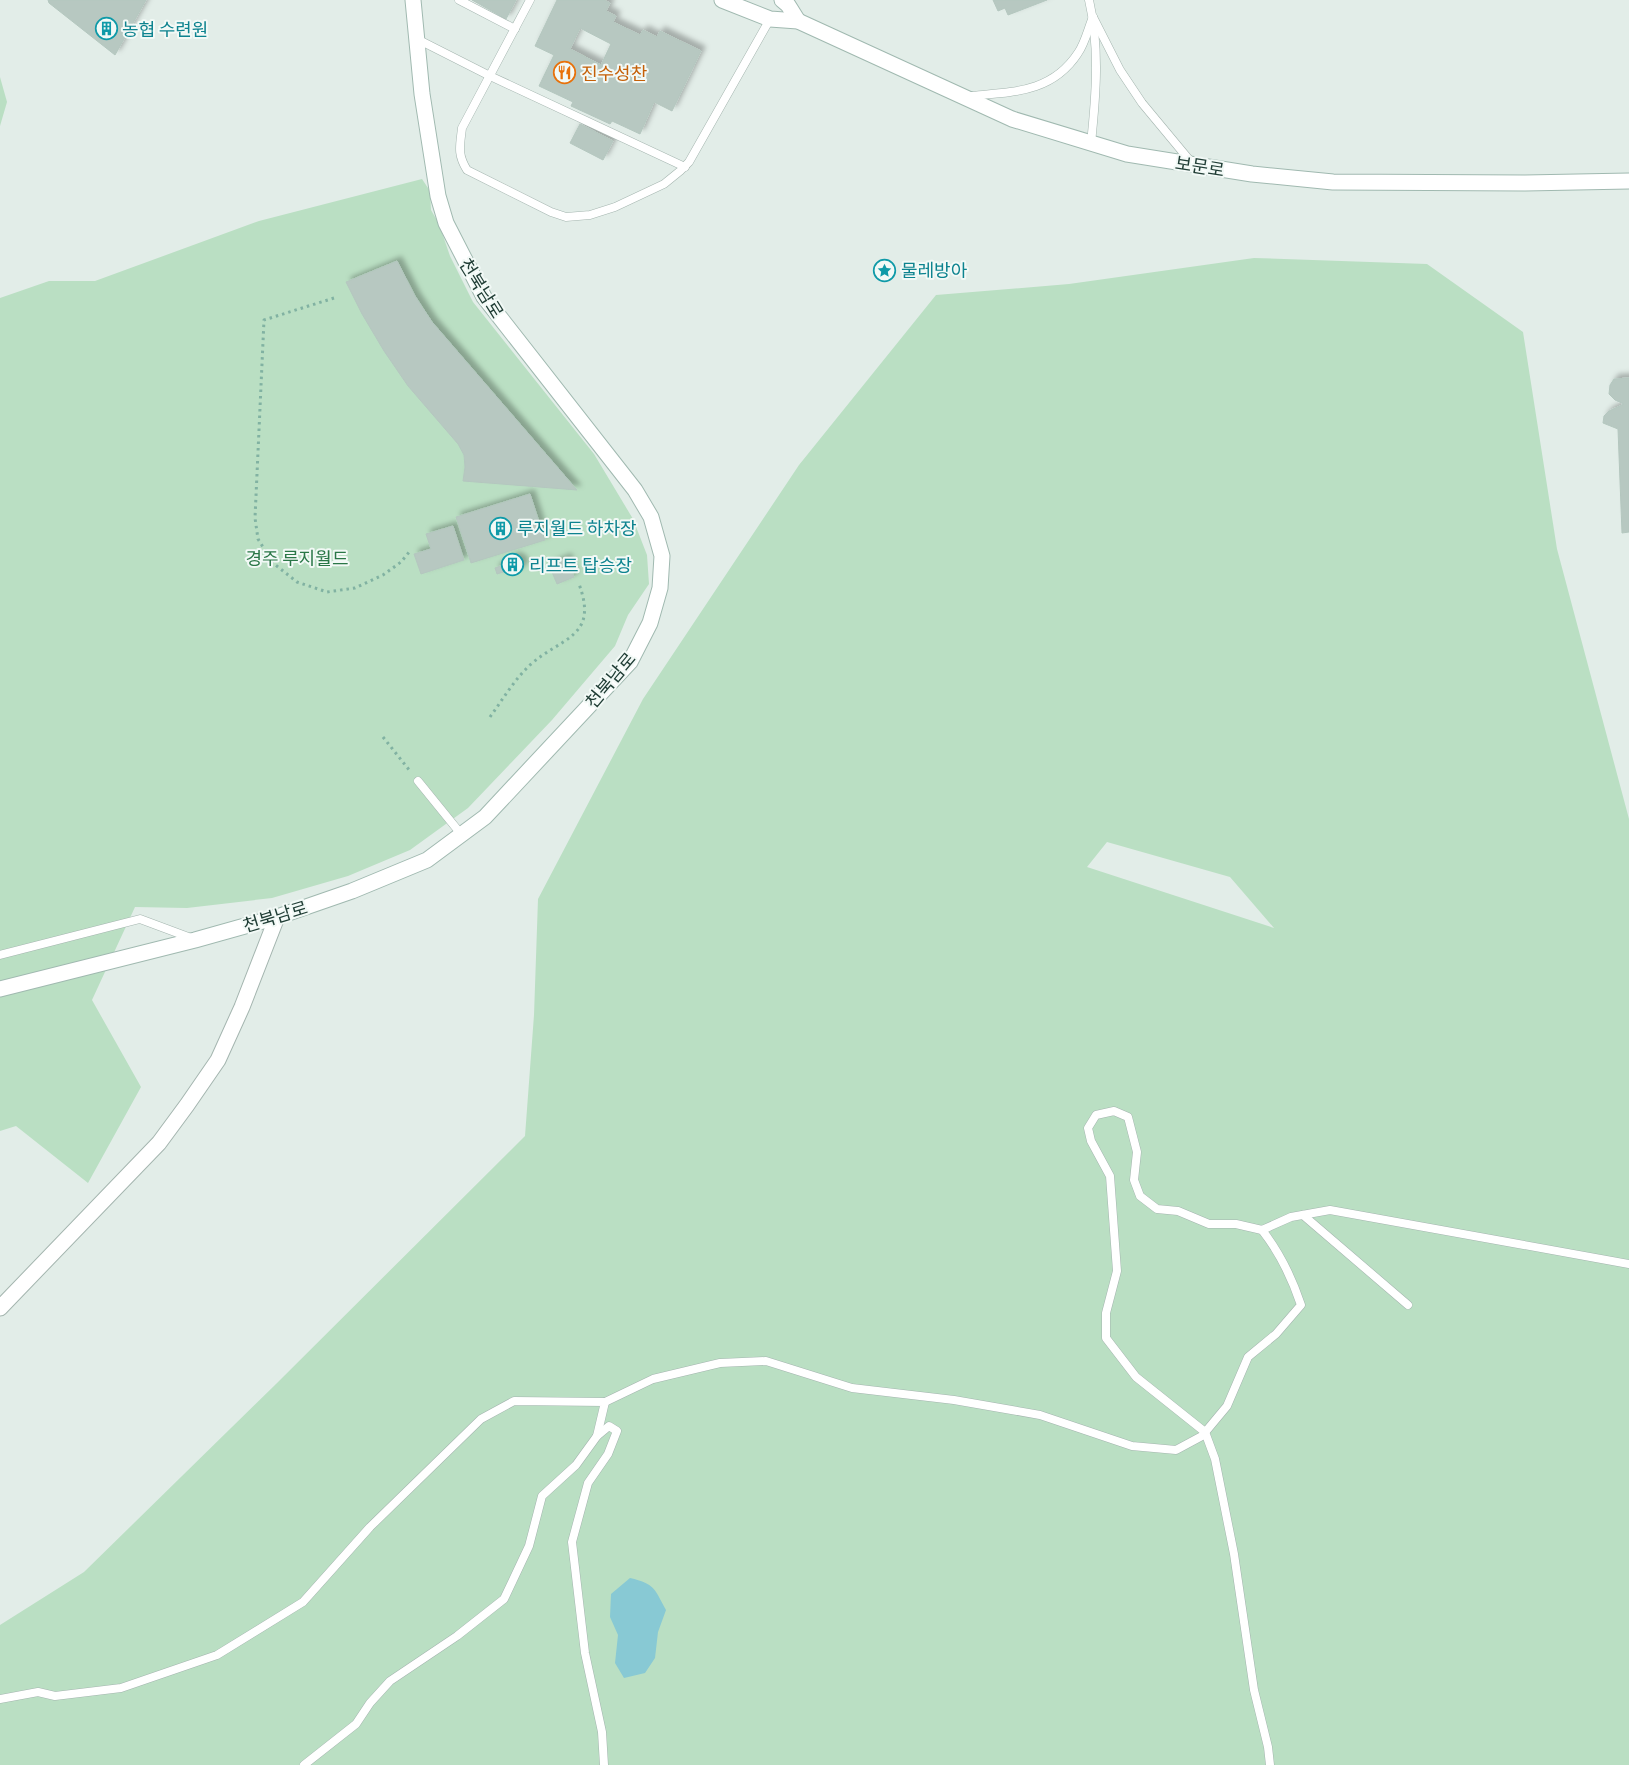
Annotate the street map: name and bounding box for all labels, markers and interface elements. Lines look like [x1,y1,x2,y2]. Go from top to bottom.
building icon: 농협 수련원 [94,17,118,41]
place label: 농협 수련원 [122,18,208,40]
restaurant icon: 진수성찬 [553,61,577,85]
place label: 진수성찬 [581,62,647,84]
street label: 보문로 [1174,151,1226,181]
street label: 천북남로 [455,254,509,322]
place icon: 물레방아 [873,258,897,282]
place label: 물레방아 [901,259,968,281]
building icon: 루지월드 하차장 [489,516,513,540]
place label: 루지월드 하차장 [517,517,637,539]
park label: 경주 루지월드 [246,547,348,569]
building icon: 리프트 탑승장 [501,553,525,577]
place label: 리프트 탑승장 [529,554,632,576]
street label: 천북남로 [580,648,640,712]
street label: 천북남로 [240,896,310,936]

